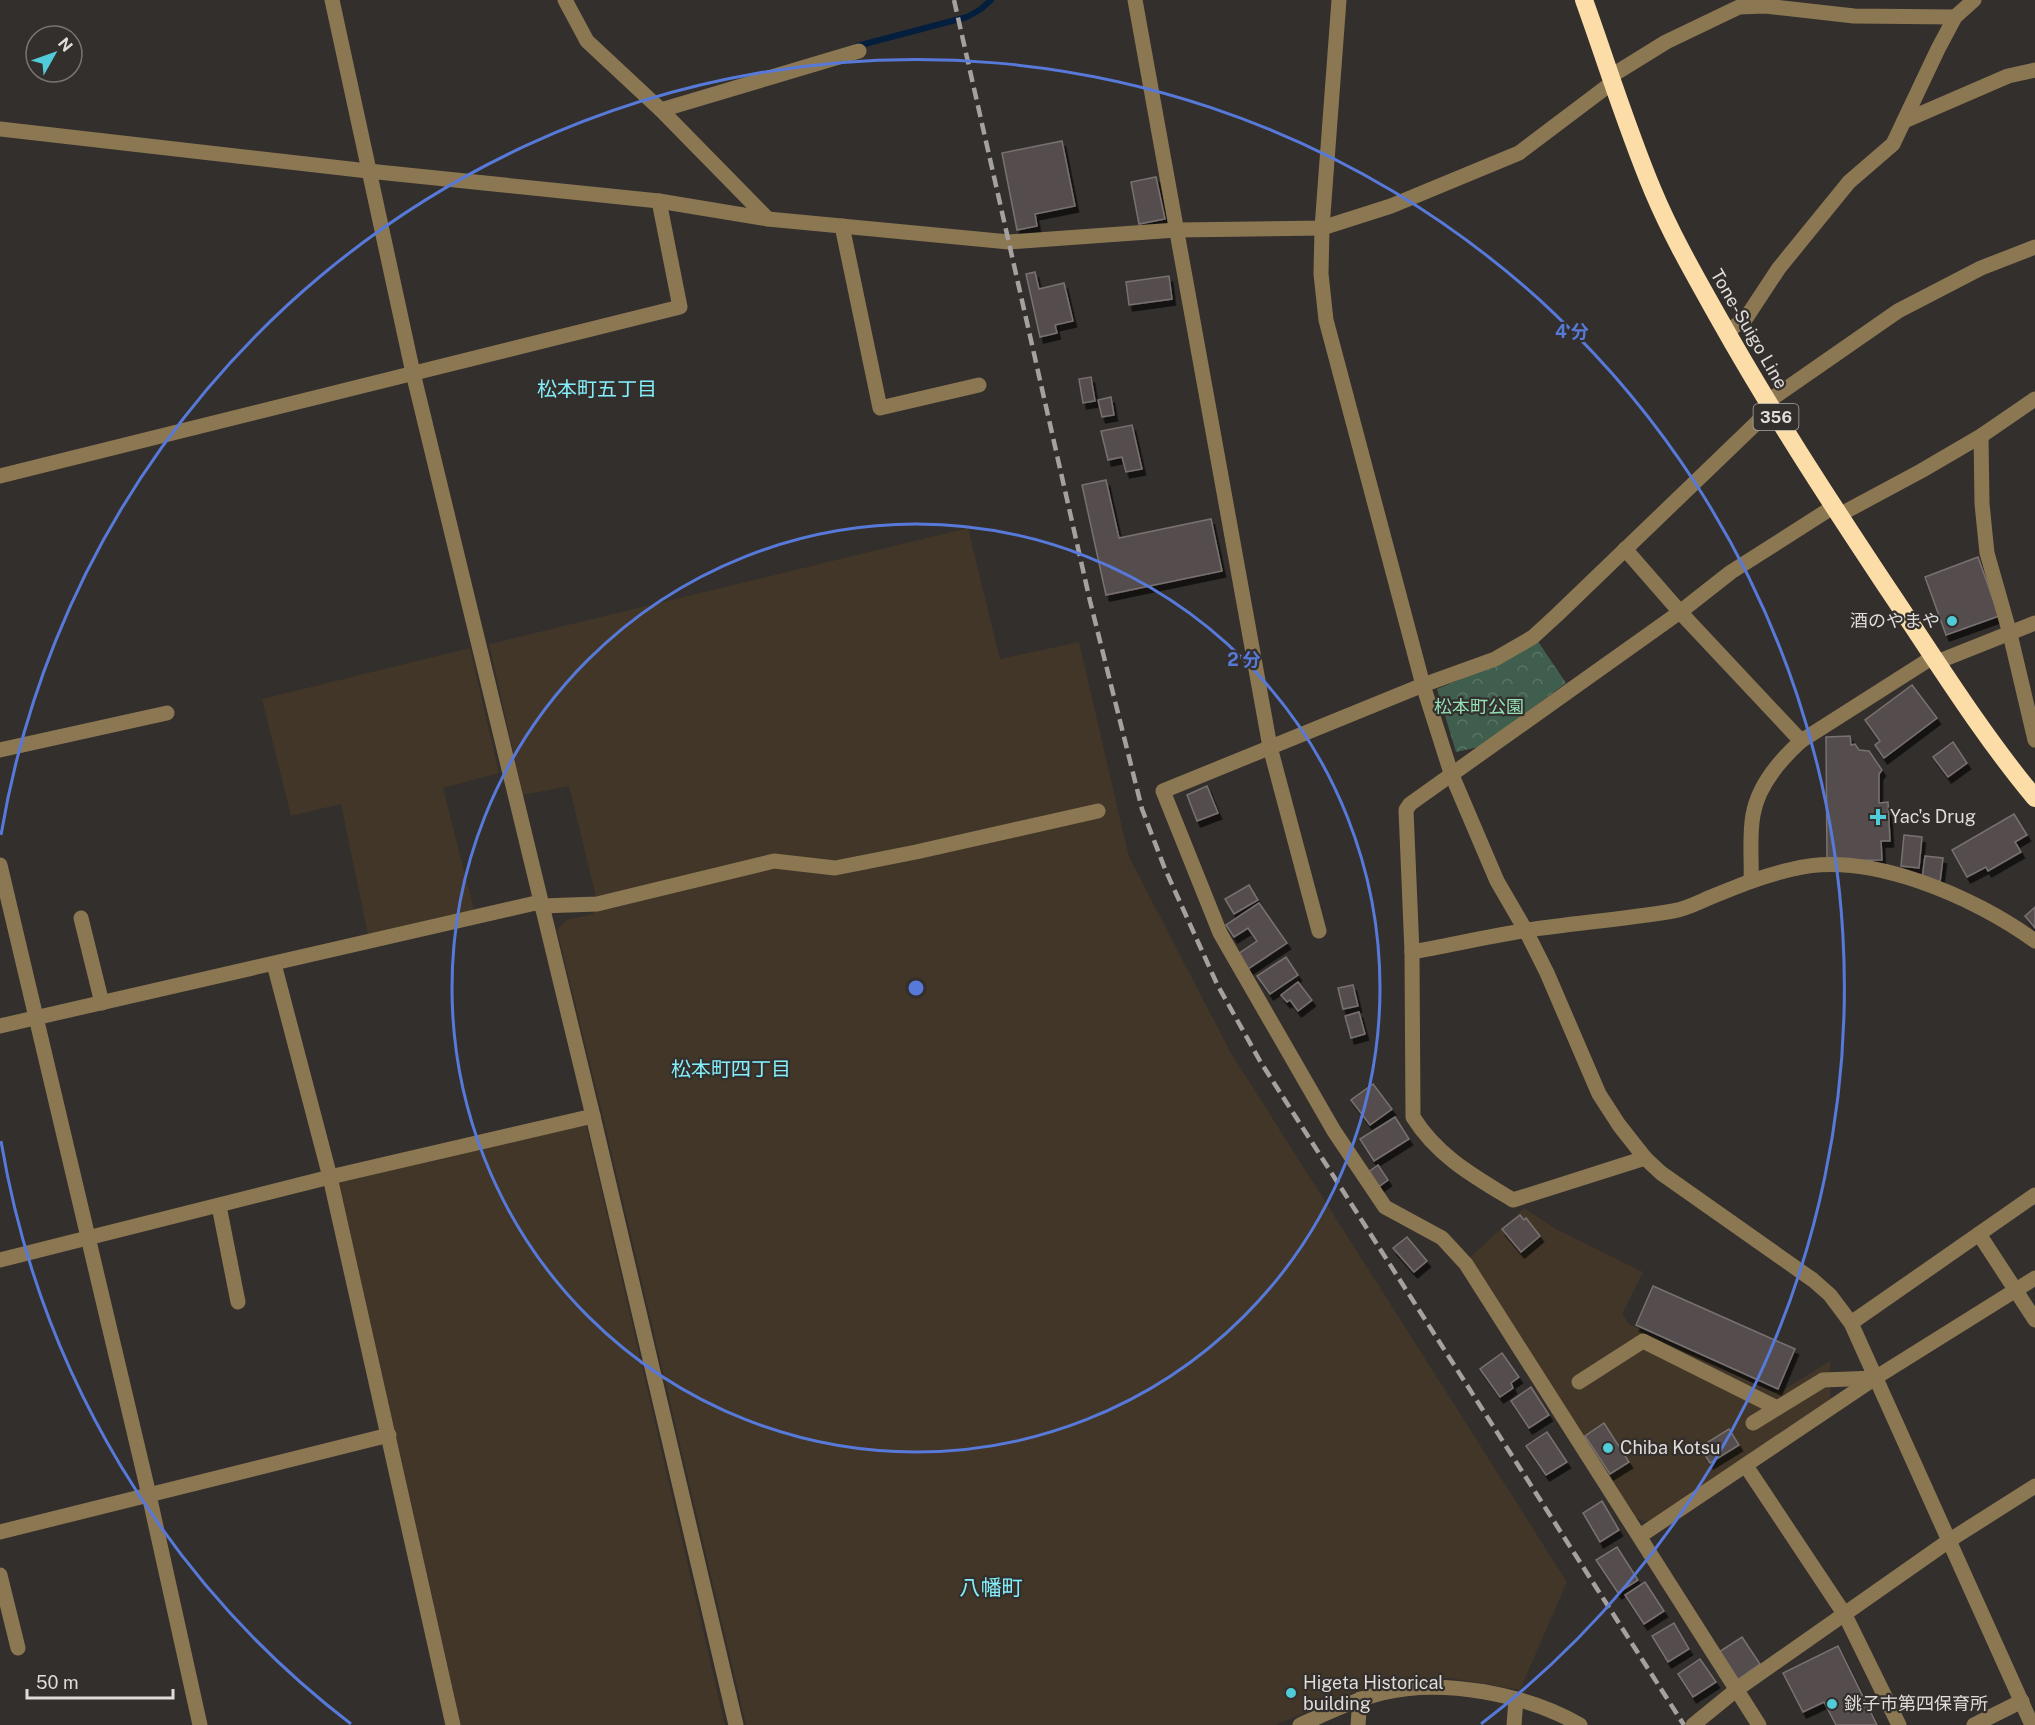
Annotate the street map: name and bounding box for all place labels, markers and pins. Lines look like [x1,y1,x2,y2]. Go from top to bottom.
place label: 酒のやまや [1850,610,1940,631]
marker: 酒のやまや [1945,614,1959,628]
place label: Yac's Drug [1890,806,1976,827]
marker: Yac's Drug [1871,810,1885,824]
centre of rings [906,978,926,998]
place label: Chiba Kotsu [1620,1437,1720,1458]
marker: Chiba Kotsu [1601,1441,1615,1455]
place label: Higeta Historical building [1303,1672,1444,1714]
marker: Higeta Historical building [1284,1686,1298,1700]
place label: 銚子市第四保育所 [1844,1693,1988,1714]
marker: 銚子市第四保育所 [1825,1697,1839,1711]

